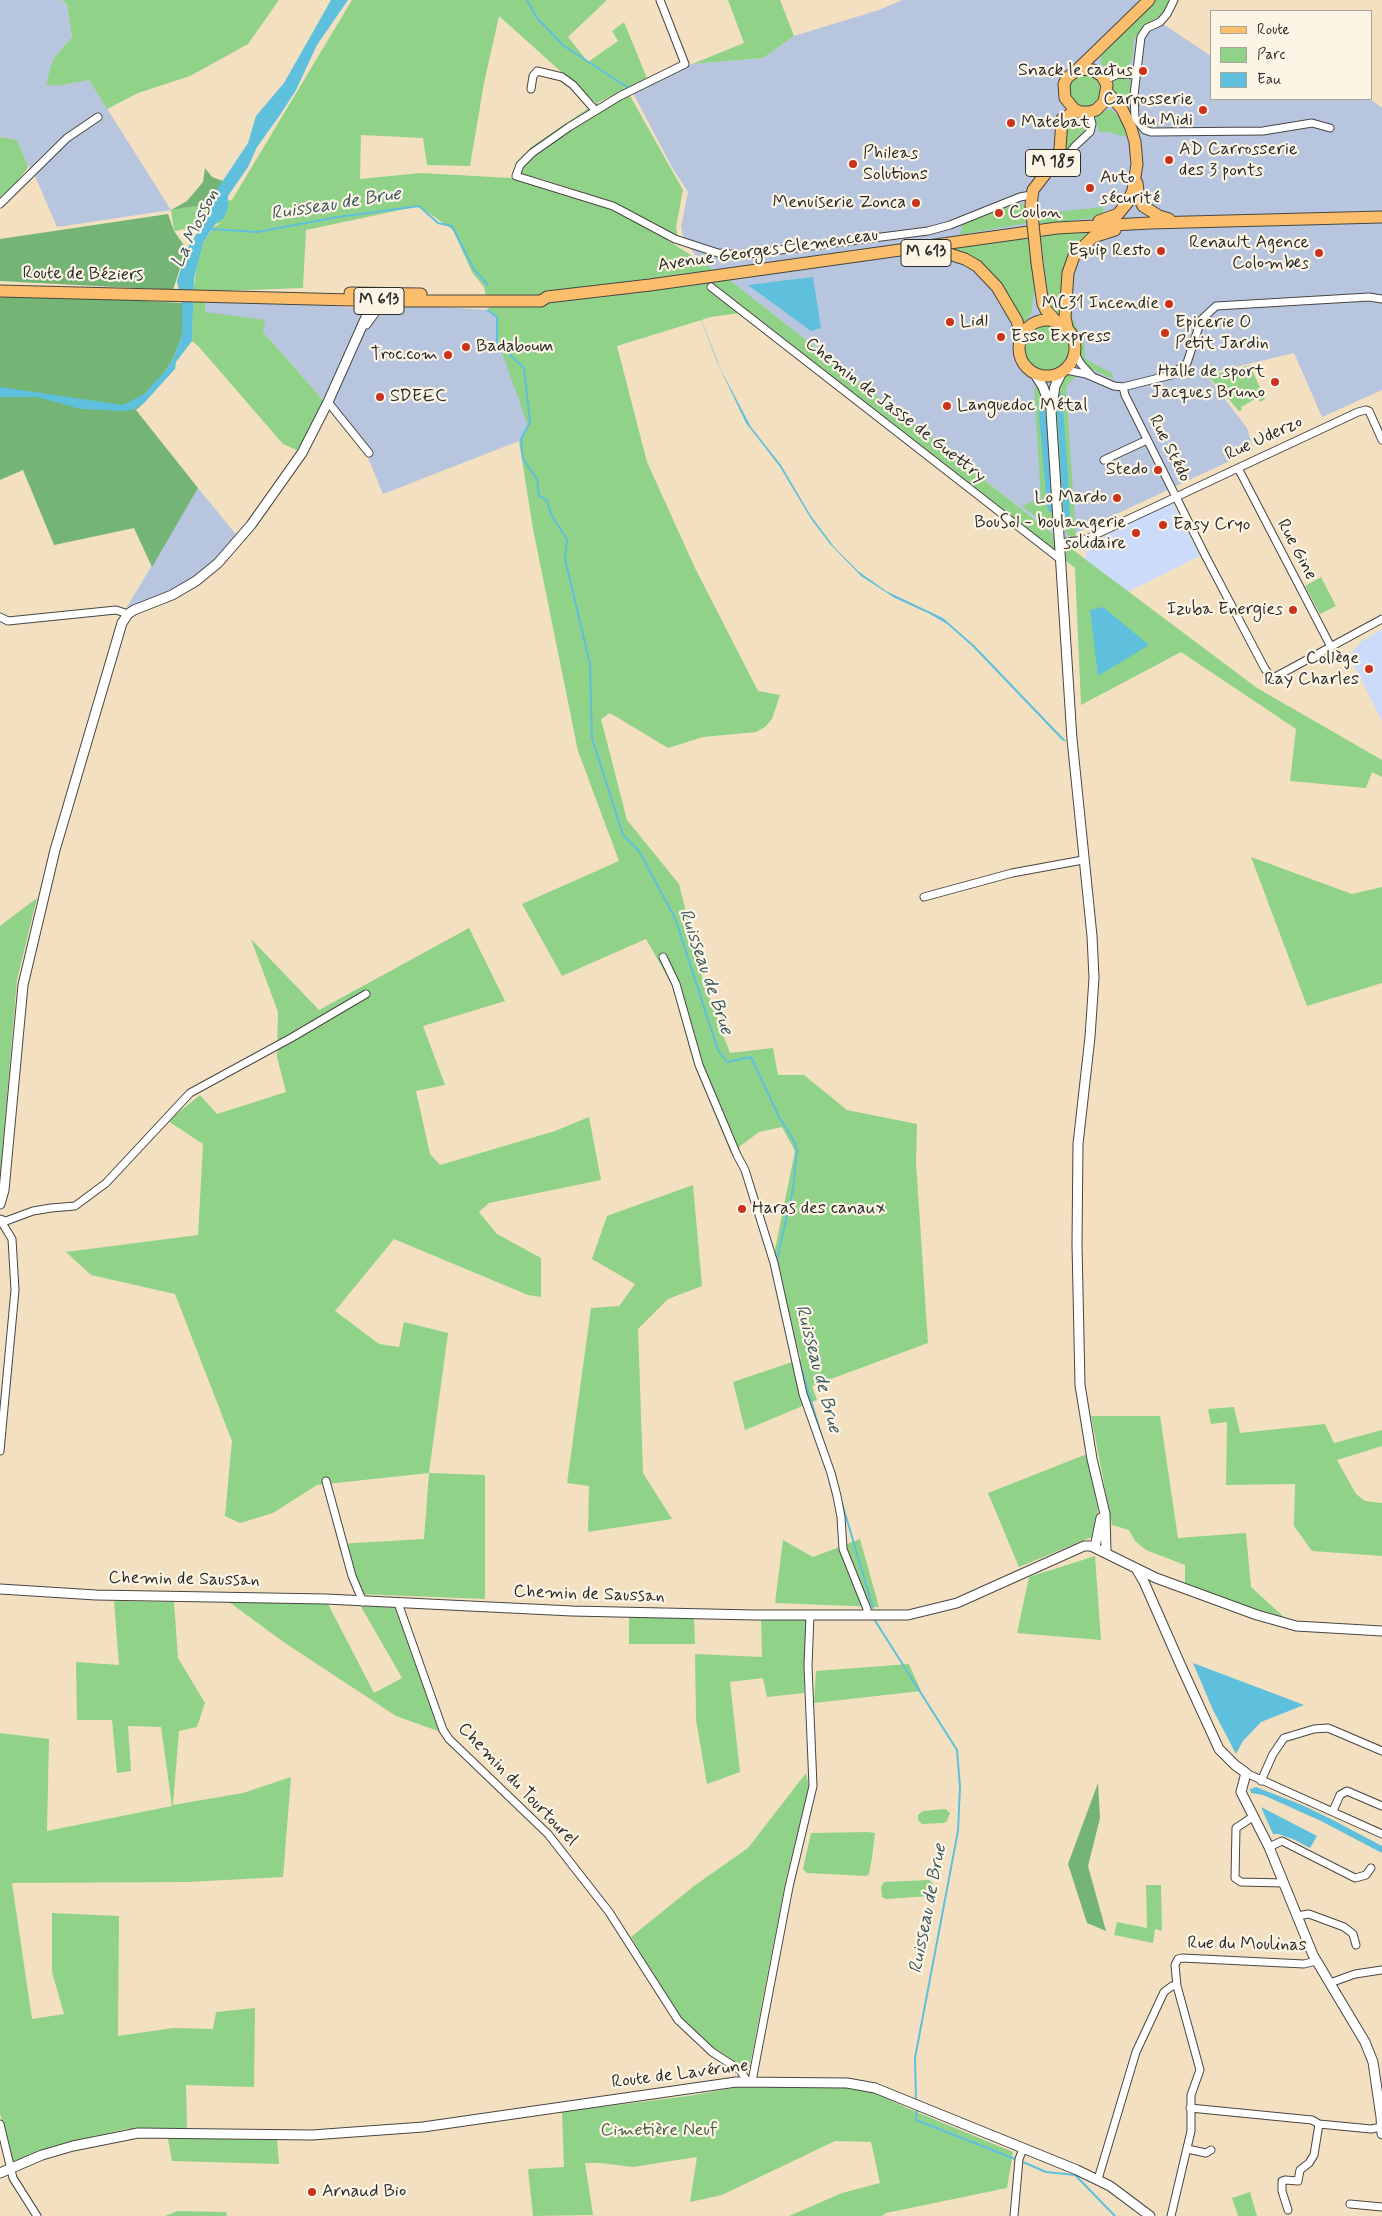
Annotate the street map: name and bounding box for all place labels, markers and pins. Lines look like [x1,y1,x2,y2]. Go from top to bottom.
place label: Snack le cactus [1018,60,1133,82]
marker: Snack le cactus [1137,65,1149,77]
place label: Carrosserie du Midi [1103,89,1193,132]
marker: Carrosserie du Midi [1197,104,1209,116]
place label: Matebat [1021,112,1091,134]
marker: Matebat [1005,117,1017,129]
place label: AD Carrosserie des 3 ponts [1179,139,1297,182]
place label: Phileas Solutions [863,143,928,186]
marker: AD Carrosserie des 3 ponts [1163,154,1175,166]
marker: Phileas Solutions [847,158,859,170]
place label: Auto sécurité [1100,167,1160,210]
marker: Auto sécurité [1084,182,1096,194]
place label: Menuiserie Zonca [773,192,906,214]
marker: Menuiserie Zonca [910,197,922,209]
place label: Coulon [1009,202,1061,224]
marker: Coulon [993,207,1005,219]
place label: Renault Agence Colombes [1189,232,1309,274]
place label: Equip Resto [1069,240,1151,262]
marker: Equip Resto [1155,245,1167,257]
marker: Renault Agence Colombes [1313,247,1325,259]
place label: MC31 Incendie [1042,293,1159,315]
marker: MC31 Incendie [1163,298,1175,310]
place label: Lidl [960,311,988,333]
place label: Epicerie O Petit Jardin [1175,312,1269,354]
marker: Lidl [944,316,956,328]
place label: Esso Express [1011,326,1111,348]
marker: Epicerie O Petit Jardin [1159,327,1171,339]
marker: Esso Express [995,331,1007,343]
place label: Badaboum [476,336,554,358]
marker: Badaboum [460,341,472,353]
place label: Troc.com [370,344,438,366]
marker: Troc.com [442,349,454,361]
place label: Halle de sport Jacques Bruno [1151,361,1265,404]
marker: Halle de sport Jacques Bruno [1269,376,1281,388]
place label: SDEEC [390,386,447,408]
marker: SDEEC [374,391,386,403]
place label: Languedoc Métal [957,395,1088,417]
marker: Languedoc Métal [941,400,953,412]
place label: Stedo [1106,459,1148,481]
marker: Stedo [1152,464,1164,476]
place label: Lo Mardo [1035,487,1107,509]
marker: Lo Mardo [1111,492,1123,504]
place label: BouSol - boulangerie solidaire [974,512,1126,554]
place label: Easy Cryo [1173,514,1251,536]
marker: Easy Cryo [1157,519,1169,531]
marker: BouSol - boulangerie solidaire [1130,527,1142,539]
place label: Izuba Energies [1167,599,1283,621]
marker: Izuba Energies [1287,604,1299,616]
place label: Collège Ray Charles [1264,648,1359,691]
marker: Collège Ray Charles [1363,663,1375,675]
place label: Haras des canaux [752,1198,885,1220]
marker: Haras des canaux [736,1203,748,1215]
place label: Arnaud Bio [322,2181,406,2203]
marker: Arnaud Bio [306,2186,318,2198]

